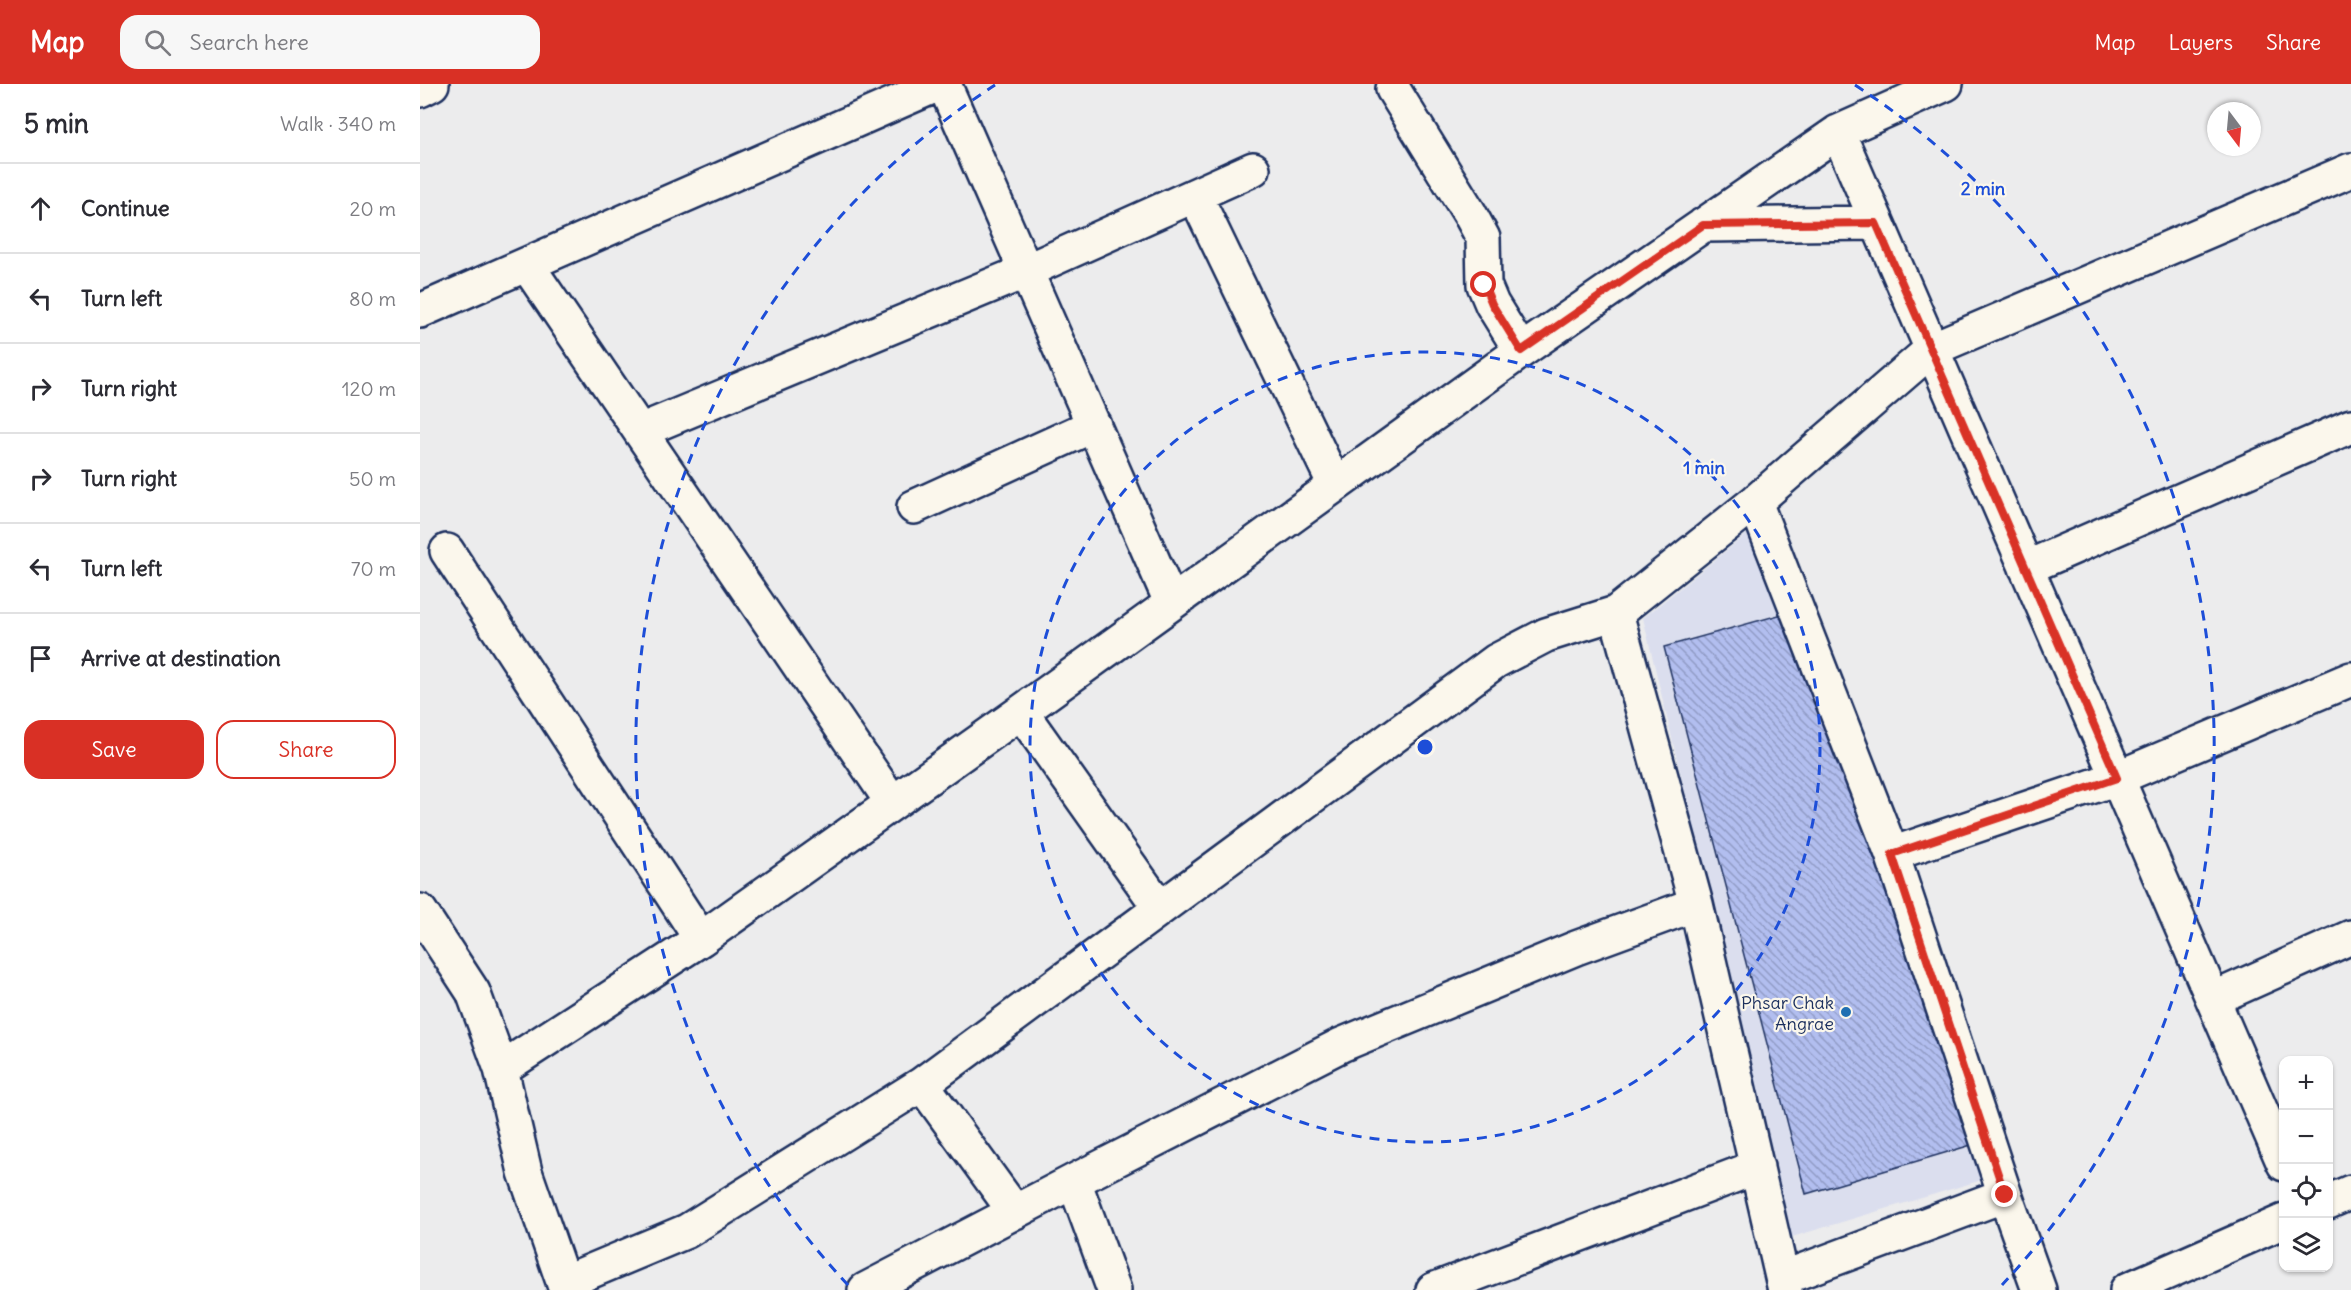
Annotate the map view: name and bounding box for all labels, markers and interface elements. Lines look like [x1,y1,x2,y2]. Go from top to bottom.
search box [120,15,540,69]
text: Map [30,24,84,60]
icon: search [141,26,174,59]
text: Search here [189,28,309,56]
text: Map [2095,29,2135,56]
text: Layers [2168,29,2233,56]
text: Share [2266,29,2321,56]
north arrow [2207,102,2261,156]
text: 5 min [24,107,89,140]
text: Walk · 340 m [280,111,396,136]
text: 2 min [1961,177,2006,200]
icon: ahead [24,192,57,225]
text: Continue [81,194,170,222]
text: 20 m [350,196,396,221]
route start [1470,271,1496,297]
icon: left [24,282,57,315]
text: Turn left [81,284,162,312]
text: 80 m [349,286,396,311]
icon: right [24,372,57,405]
text: Turn right [81,374,177,402]
text: 120 m [342,376,396,401]
text: 1 min [1683,456,1725,479]
icon: right [24,462,57,495]
text: Turn right [81,464,177,492]
text: 50 m [349,466,396,491]
icon: left [24,552,57,585]
text: Turn left [81,554,162,582]
text: 70 m [351,556,396,581]
icon: arrive [24,642,57,675]
text: Arrive at destination [81,644,281,672]
button: Save [24,720,204,779]
button: Share [216,720,396,779]
centre of rings [1415,737,1435,757]
place label: Phsar Chak Angrae [1741,991,1834,1035]
marker: Phsar Chak Angrae [1839,1005,1853,1019]
map controls [2279,1056,2333,1272]
button: + [2279,1056,2333,1110]
button: − [2279,1110,2333,1164]
button: locate [2279,1164,2333,1218]
route end [1991,1181,2017,1207]
button: layers [2279,1218,2333,1272]

